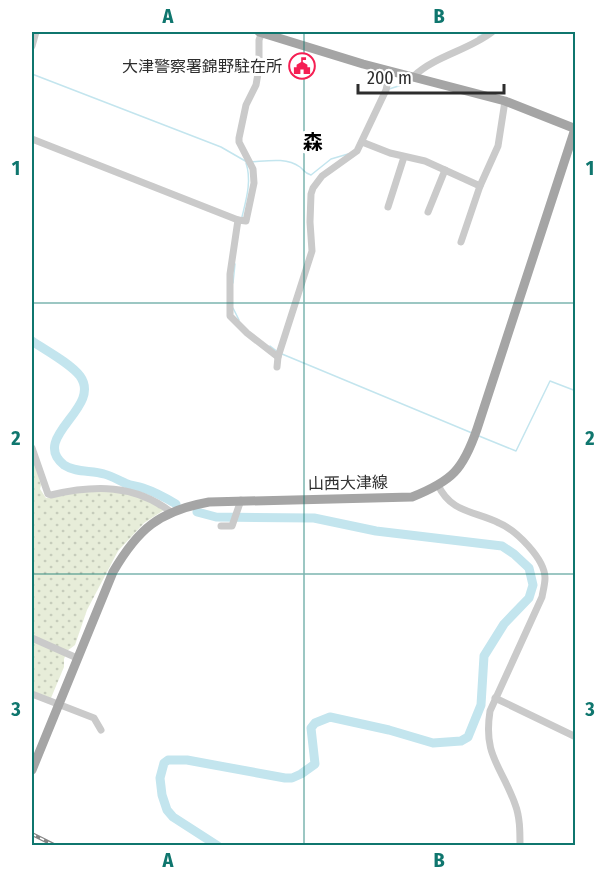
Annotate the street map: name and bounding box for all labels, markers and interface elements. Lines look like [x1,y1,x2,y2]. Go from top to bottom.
text: A [162,4,175,28]
text: B [433,4,445,28]
public building icon: 大津警察署錦野駐在所 [287,51,317,81]
place label: 大津警察署錦野駐在所 [122,57,282,76]
scale bar [358,57,504,95]
text: 200 m [367,67,412,89]
district label: 森 [303,130,323,154]
text: 1 [12,156,20,180]
text: 1 [586,156,594,180]
text: 2 [10,426,21,450]
text: 2 [584,426,595,450]
street label: 山西大津線 [308,473,388,493]
text: 3 [10,697,21,721]
text: 3 [584,697,595,721]
text: A [162,848,175,872]
text: B [433,848,445,872]

